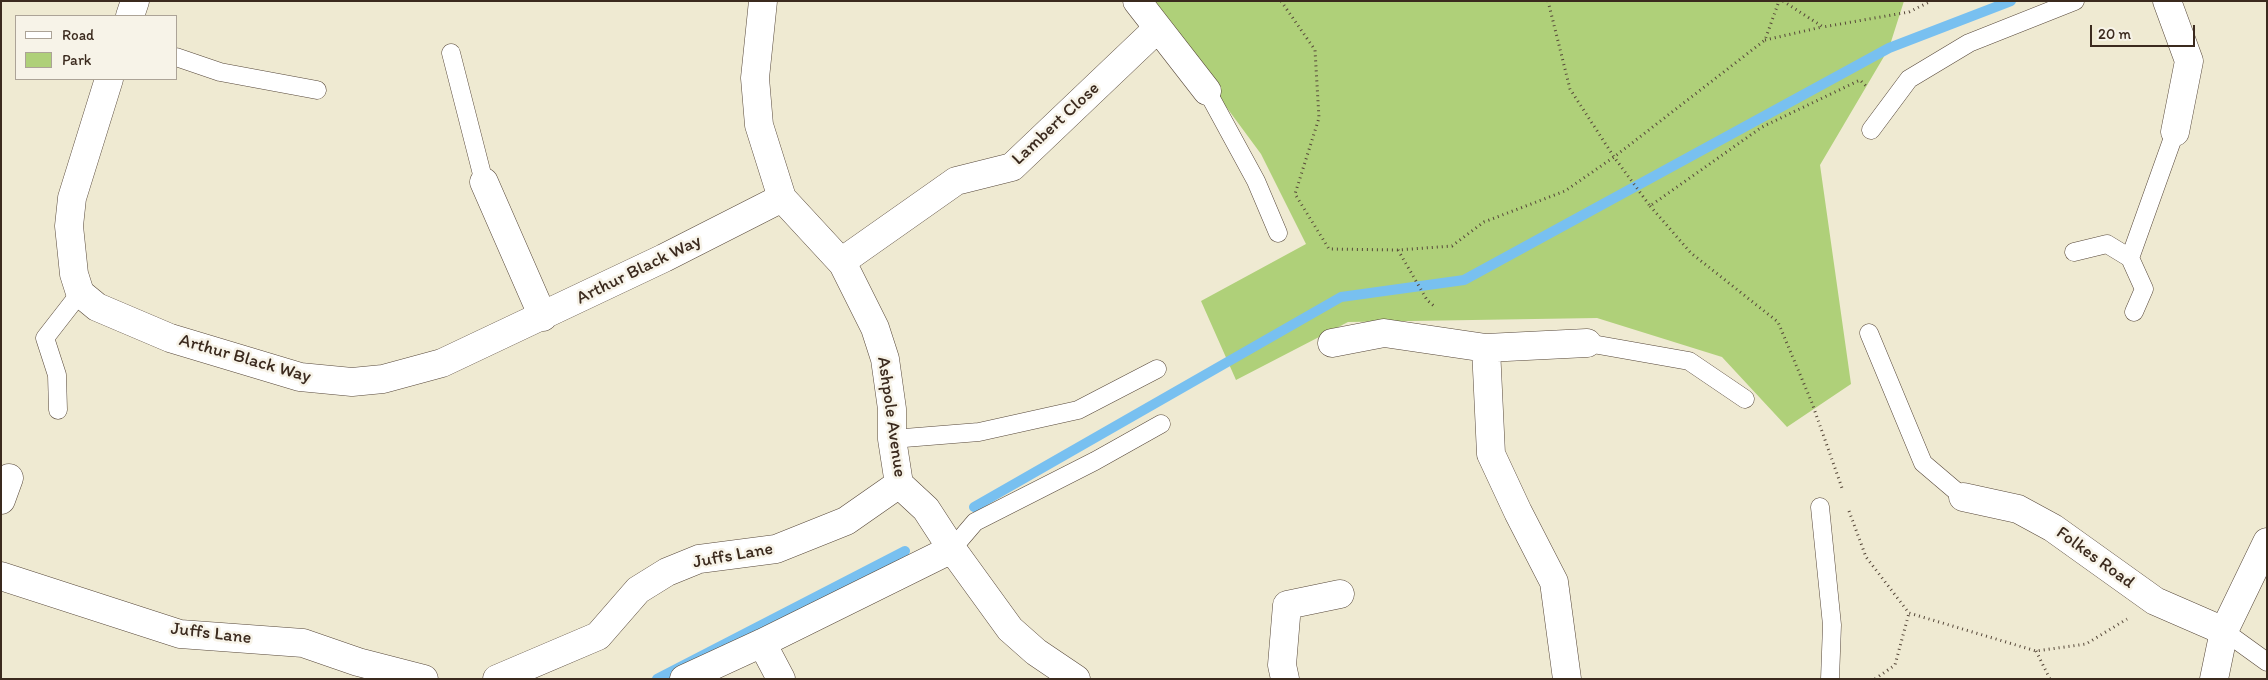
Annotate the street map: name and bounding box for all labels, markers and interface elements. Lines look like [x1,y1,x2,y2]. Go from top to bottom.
legend [15,15,178,80]
scale bar [2093,15,2198,47]
text: 20 m [2098,25,2131,43]
text: Road [62,26,94,44]
text: Park [62,51,92,69]
street label: Lambert Close [1008,78,1104,170]
street label: Arthur Black Way [573,230,705,310]
street label: Arthur Black Way [177,330,313,388]
street label: Ashpole Avenue [872,355,910,479]
street label: Folkes Road [2052,522,2138,594]
street label: Juffs Lane [691,538,775,574]
street label: Juffs Lane [170,618,252,650]

